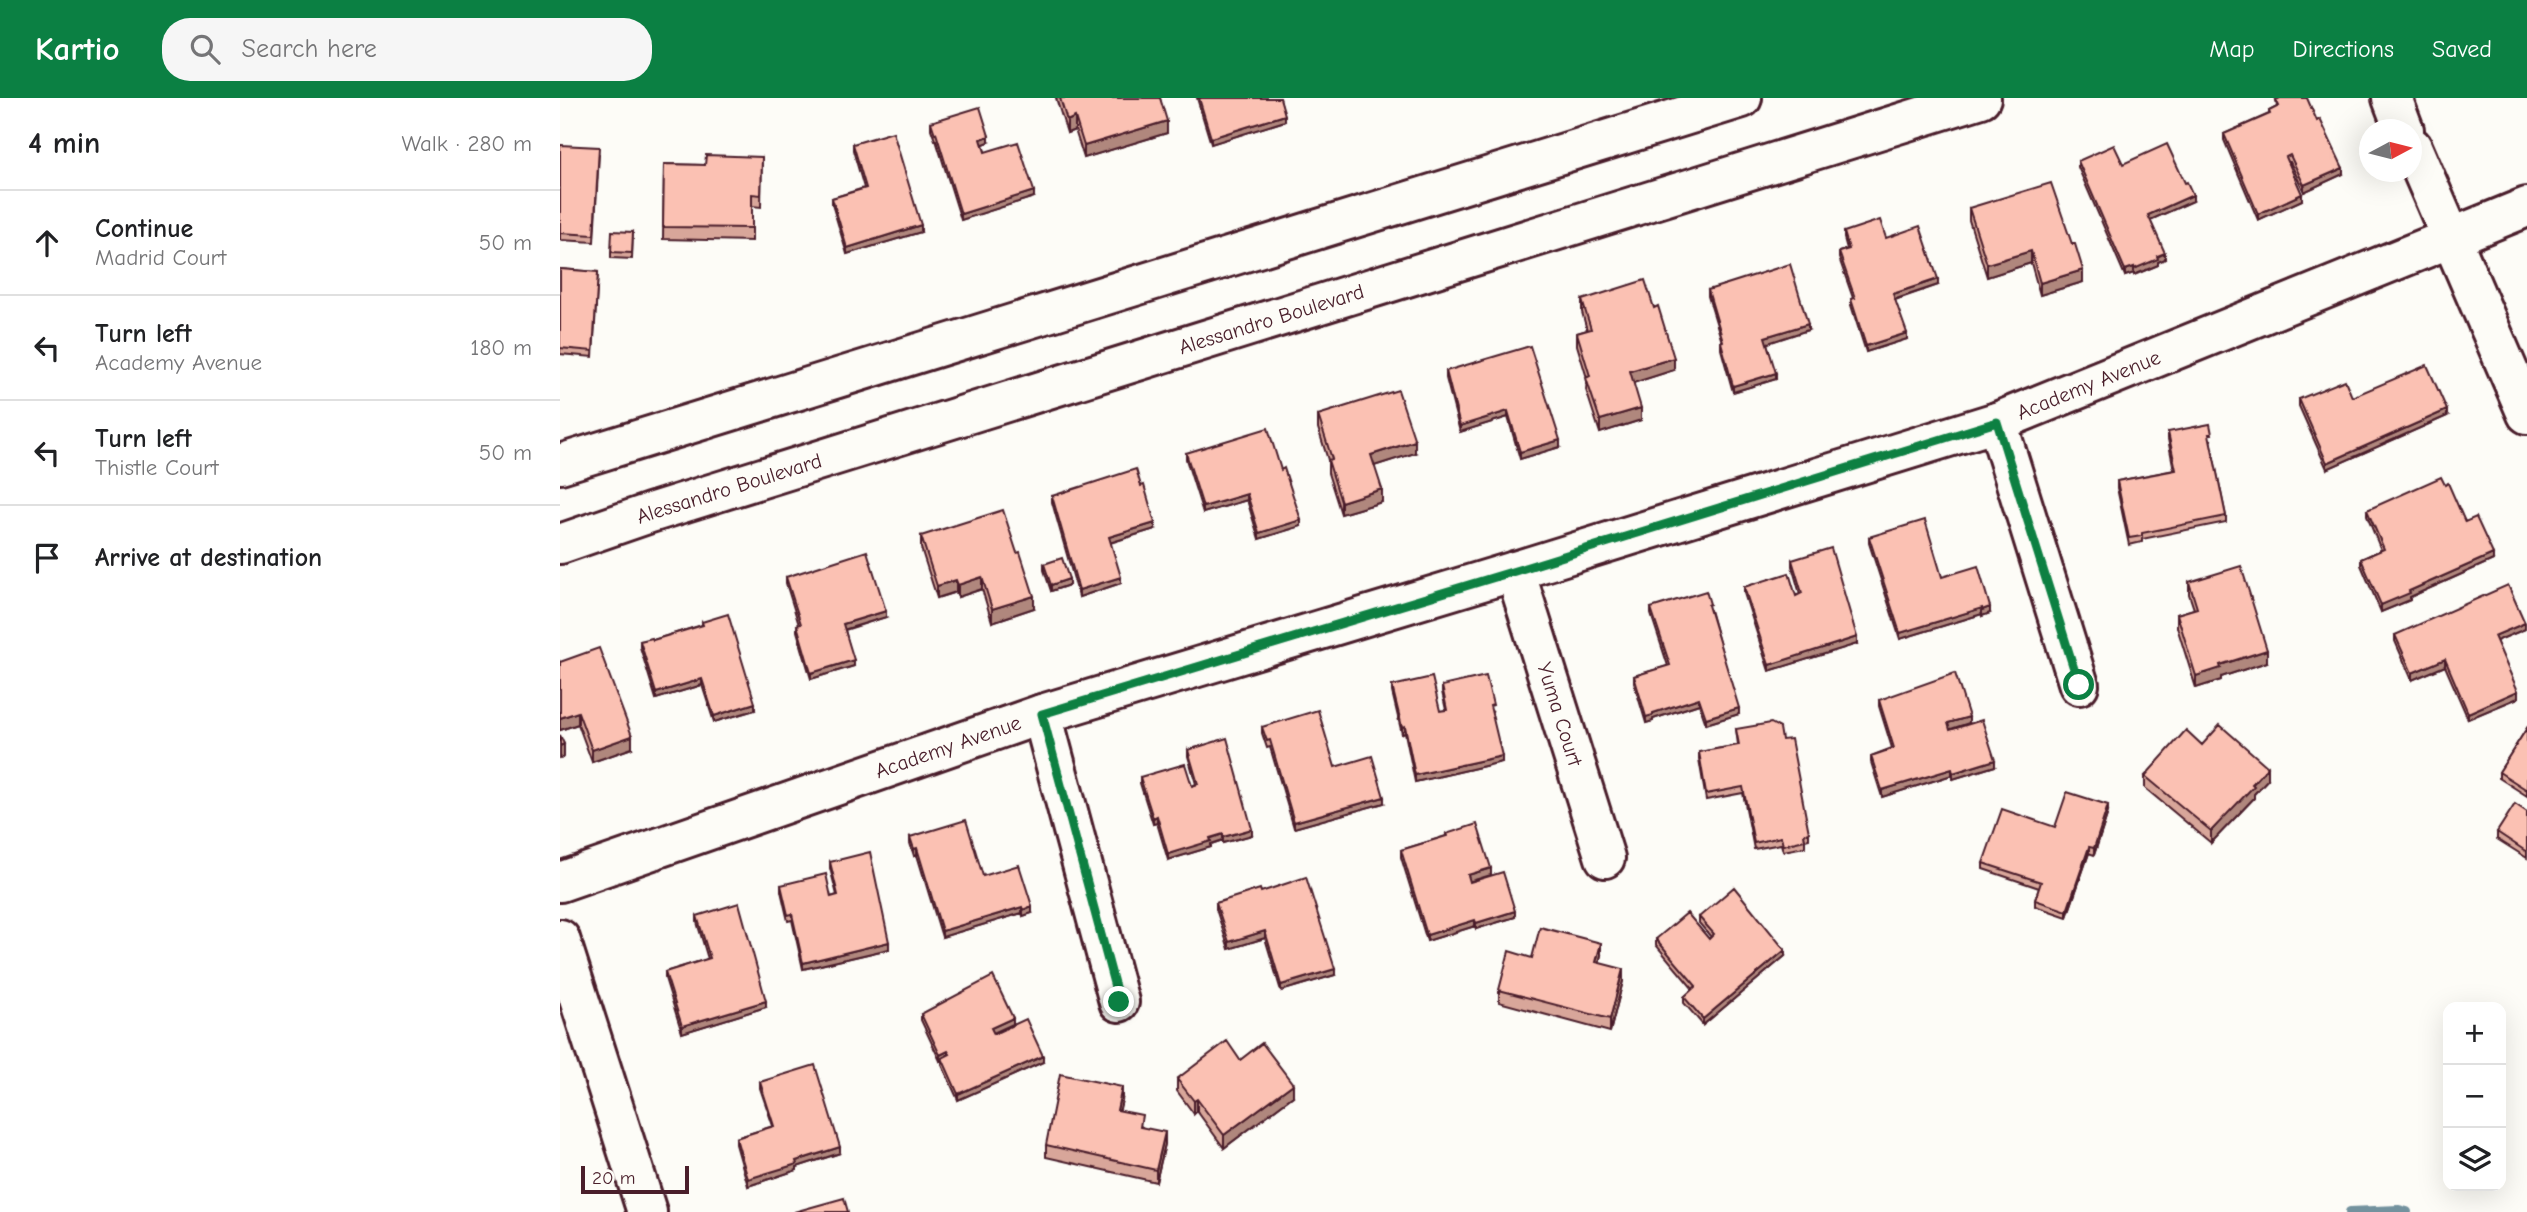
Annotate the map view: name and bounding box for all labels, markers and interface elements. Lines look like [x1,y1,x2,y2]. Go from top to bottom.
search box [162,18,652,81]
text: Kartio [35,30,120,68]
icon: search [186,30,224,68]
text: Search here [242,34,377,64]
text: Map [2209,35,2255,63]
text: Directions [2293,35,2394,63]
text: Saved [2432,35,2492,63]
north arrow [2359,119,2422,182]
text: 4 min [28,126,100,161]
text: Walk · 280 m [402,130,532,157]
text: Continue [95,214,193,244]
icon: ahead [28,224,66,262]
text: 50 m [479,229,532,256]
text: Madrid Court [95,244,226,271]
street label: Alessandro Boulevard [1176,279,1367,359]
text: Turn left [95,319,192,349]
icon: left [28,329,66,367]
text: 180 m [470,334,532,361]
street label: Academy Avenue [2013,345,2164,425]
text: Academy Avenue [95,349,262,376]
text: Turn left [95,424,192,454]
icon: left [28,434,66,472]
text: 50 m [479,439,532,466]
street label: Alessandro Boulevard [633,448,825,529]
text: Thistle Court [95,454,219,481]
icon: arrive [28,539,66,577]
text: Arrive at destination [95,543,322,573]
street label: Yuma Court [1532,659,1588,770]
route start [2063,669,2094,700]
street label: Academy Avenue [872,710,1024,783]
route end [1103,986,1134,1017]
map controls [2443,1002,2506,1191]
button: + [2443,1002,2506,1065]
button: − [2443,1065,2506,1128]
button: layers [2443,1128,2506,1191]
scale bar [581,1163,690,1195]
text: 20 m [592,1167,636,1189]

